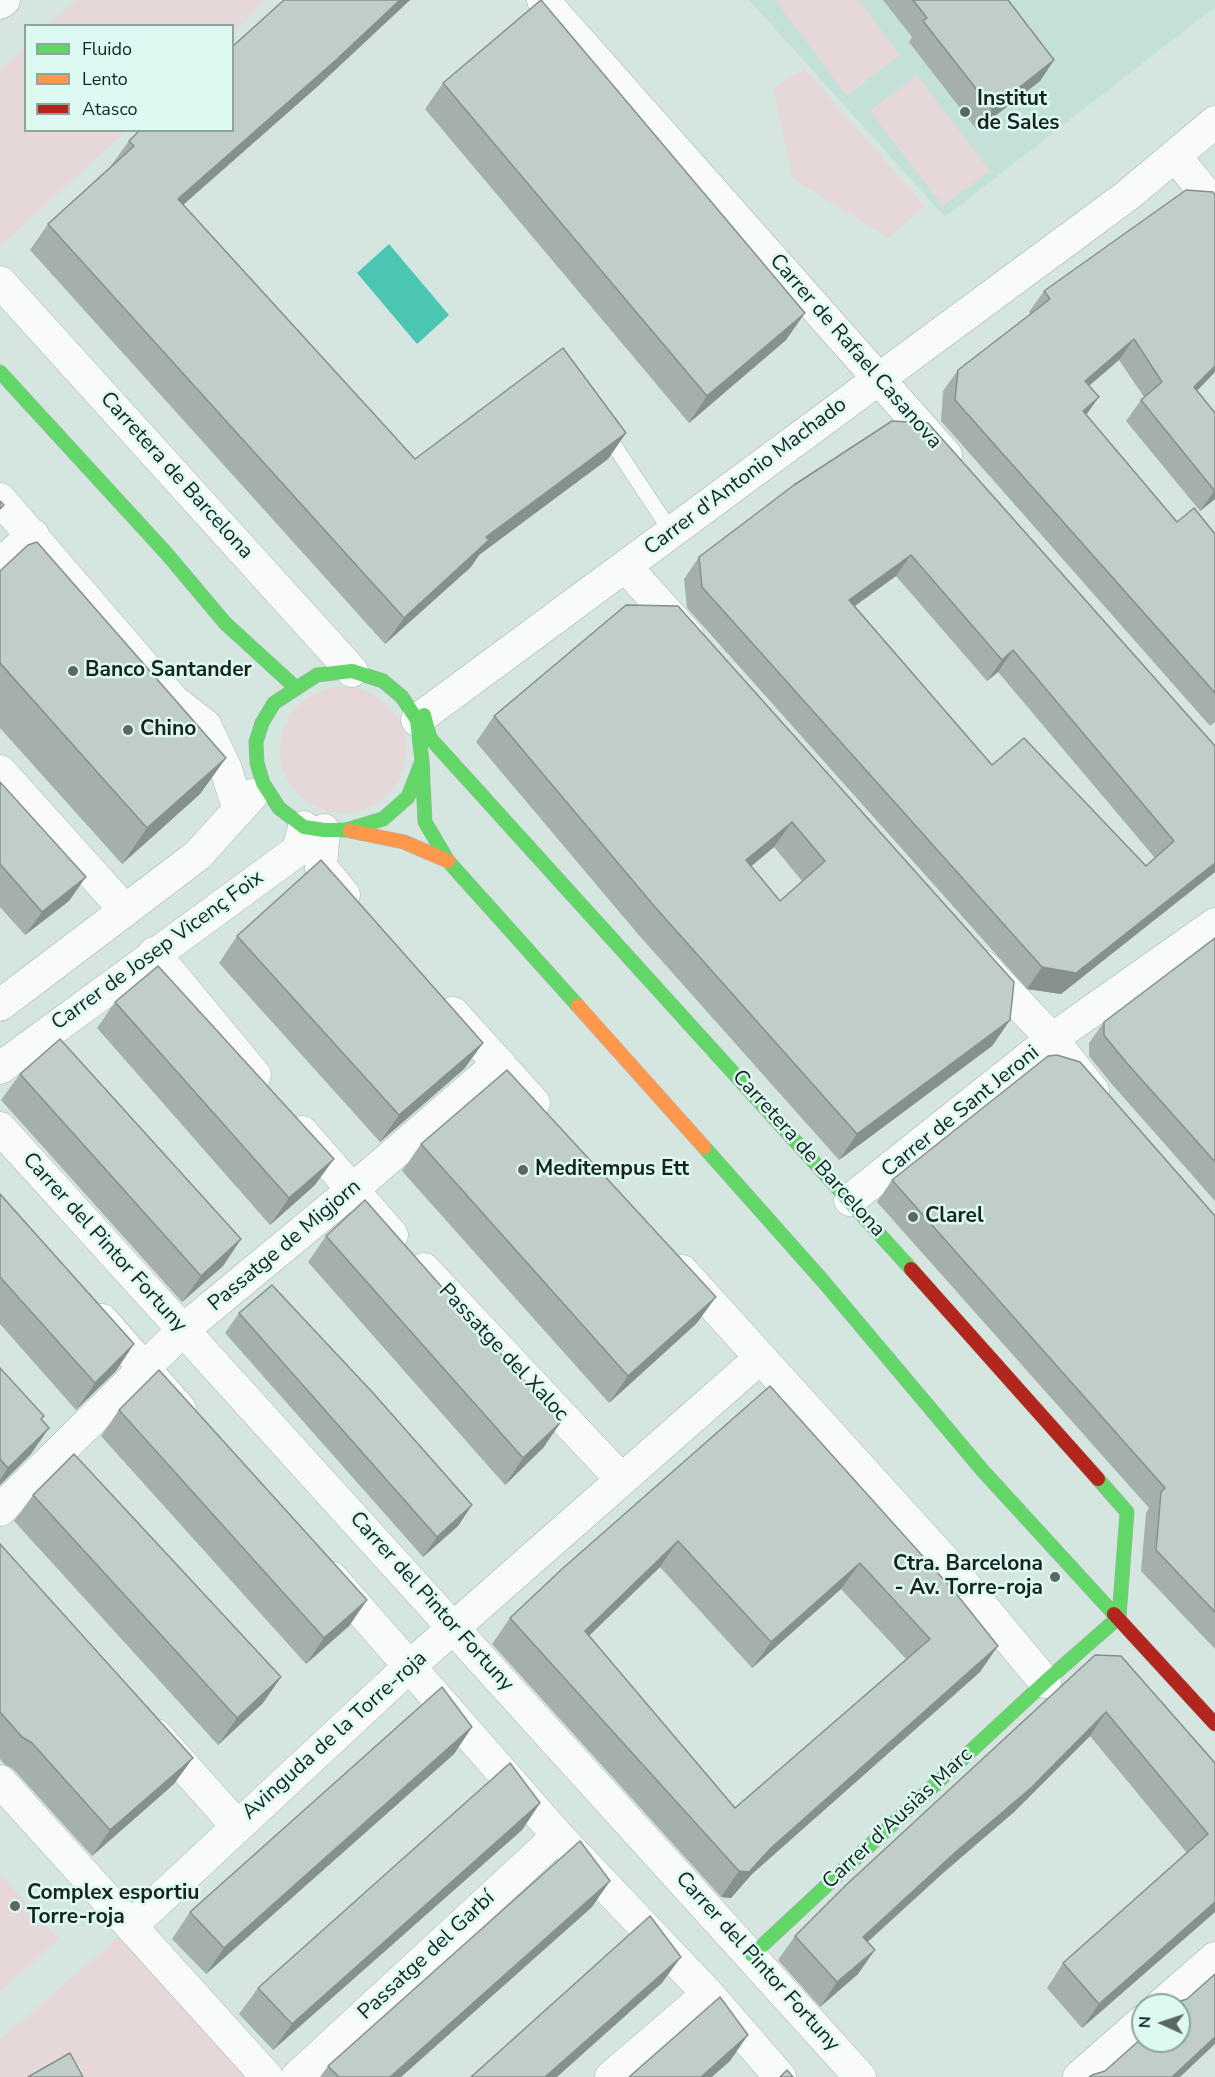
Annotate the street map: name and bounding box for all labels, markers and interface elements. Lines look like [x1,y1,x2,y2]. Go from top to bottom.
legend [24,24,234,132]
text: Fluido [82,37,132,61]
text: Lento [82,67,128,91]
place label: Institut de Sales [977,87,1060,137]
text: Atasco [82,97,138,121]
marker: Institut de Sales [958,105,972,119]
street label: Carrer de Rafael Casanova [763,249,947,455]
street label: Carretera de Barcelona [94,387,258,565]
street label: Carrer d'Antonio Machado [640,393,852,561]
place label: Banco Santander [85,658,252,684]
marker: Banco Santander [66,664,80,678]
place label: Chino [140,717,196,743]
marker: Chino [121,723,135,737]
street label: Carrer de Josep Vicenç Foix [47,866,269,1036]
street label: Carrer de Sant Jeroni [877,1041,1045,1183]
street label: Carretera de Barcelona [726,1065,890,1243]
street label: Carrer del Pintor Fortuny [17,1148,191,1338]
place label: Meditempus Ett [535,1157,689,1183]
marker: Meditempus Ett [516,1163,530,1177]
street label: Passatge de Migjorn [204,1175,366,1317]
place label: Clarel [925,1204,984,1230]
marker: Clarel [906,1210,920,1224]
street label: Passatge del Xaloc [433,1279,573,1427]
street label: Carrer del Pintor Fortuny [344,1507,518,1697]
place label: Ctra. Barcelona - Av. Torre-roja [893,1552,1043,1602]
marker: Ctra. Barcelona - Av. Torre-roja [1048,1570,1062,1584]
street label: Avinguda de la Torre-roja [237,1646,433,1826]
street label: Carrer d'Ausiàs Marc [818,1743,978,1895]
street label: Carrer del Pintor Fortuny [670,1867,844,2057]
place label: Complex esportiu Torre-roja [27,1881,199,1931]
street label: Passatge del Garbí [354,1886,500,2026]
marker: Complex esportiu Torre-roja [8,1899,22,1913]
north arrow [1131,1993,1191,2053]
text: N [1134,2016,1156,2029]

